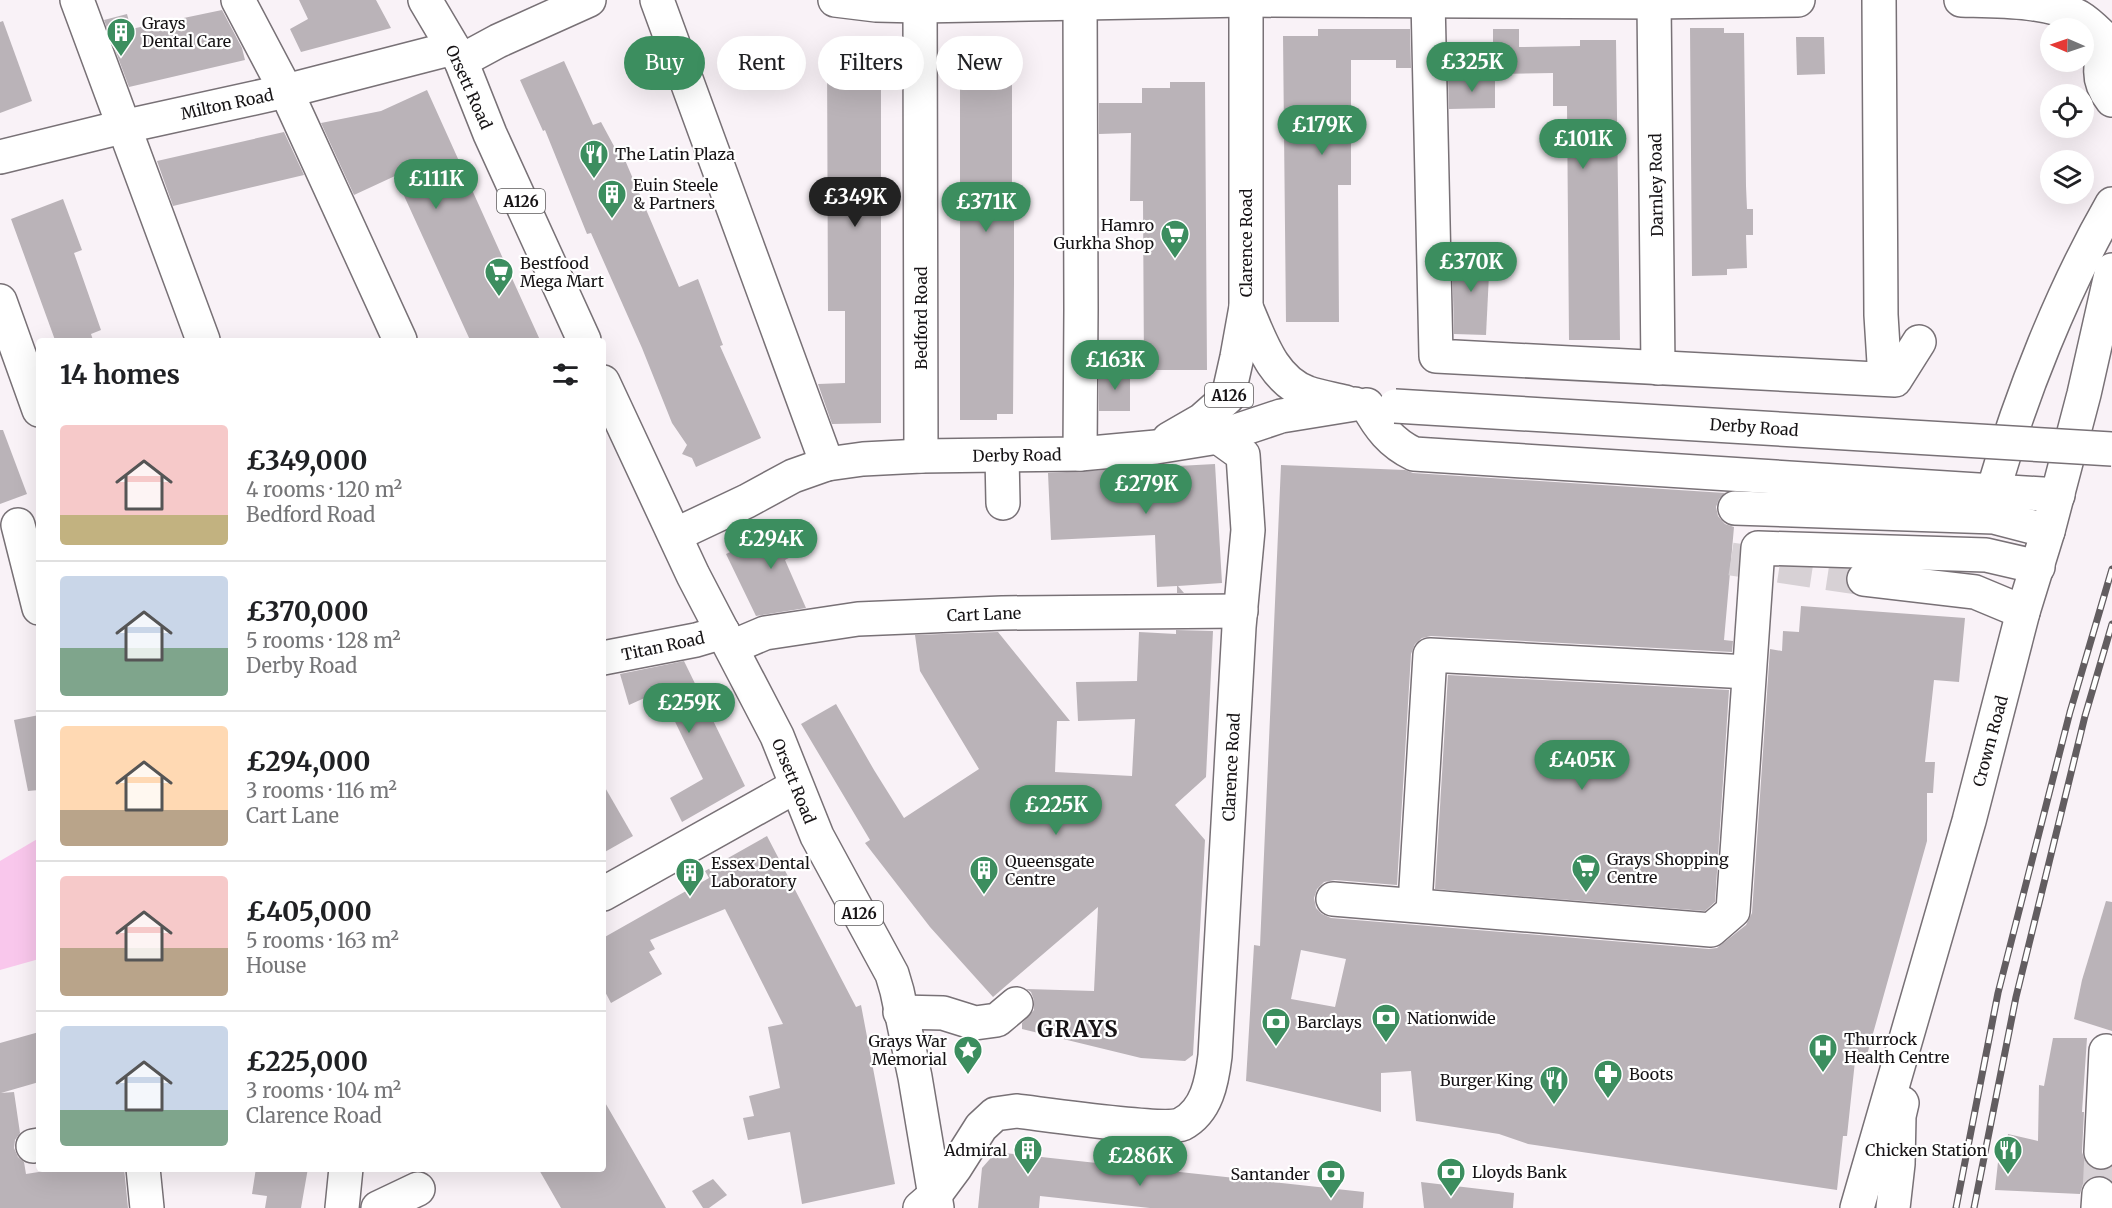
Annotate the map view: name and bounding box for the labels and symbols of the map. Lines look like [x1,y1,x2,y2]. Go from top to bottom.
place label: Grays Dental Care [142,13,231,51]
building icon: Grays Dental Care [105,16,137,58]
north arrow [2040,18,2094,72]
street label: Orsett Road [442,42,497,133]
pin: £325K [1430,42,1514,93]
street label: Milton Road [179,84,275,124]
pin: £179K [1280,105,1364,156]
pin: £101K [1541,119,1625,170]
street label: Darnley Road [1645,133,1667,237]
restaurant icon: The Latin Plaza [578,138,610,180]
place label: The Latin Plaza [615,144,735,164]
pin: £111K [394,159,478,210]
place label: Euin Steele & Partners [633,175,718,213]
pin: £349K [813,177,897,228]
building icon: Euin Steele & Partners [596,178,628,220]
pin: £371K [944,182,1028,233]
street label: Clarence Road [1236,188,1256,297]
road number: A126 [497,189,545,213]
place label: Hamro Gurkha Shop [1054,215,1154,253]
supermarket icon: Hamro Gurkha Shop [1159,218,1191,260]
pin: £370K [1429,242,1513,293]
place label: Bestfood Mega Mart [520,253,605,291]
supermarket icon: Bestfood Mega Mart [483,256,515,298]
street label: Bedford Road [911,266,931,370]
pin: £163K [1073,340,1157,391]
road number: A126 [1205,383,1253,407]
street label: Derby Road [1709,414,1800,440]
street label: Derby Road [972,444,1062,466]
pin: £279K [1104,464,1188,515]
pin: £294K [729,519,813,570]
street label: Cart Lane [946,603,1022,625]
street label: Titan Road [620,627,707,665]
pin: £259K [647,683,731,734]
street label: Crown Road [1968,693,2012,789]
street label: Clarence Road [1218,712,1244,822]
street label: Orsett Road [768,735,820,827]
pin: £405K [1540,740,1624,791]
pin: £225K [1014,785,1098,836]
place label: Grays Shopping Centre [1607,849,1729,887]
place label: Queensgate Centre [1005,851,1094,889]
supermarket icon: Grays Shopping Centre [1570,852,1602,894]
place label: Essex Dental Laboratory [711,853,810,891]
building icon: Queensgate Centre [968,854,1000,896]
building icon: Essex Dental Laboratory [674,856,706,898]
road number: A126 [835,901,883,925]
bank icon: Nationwide [1370,1002,1402,1044]
bank icon: Barclays [1260,1006,1292,1048]
place label: Nationwide [1407,1008,1496,1028]
place label: Barclays [1297,1012,1362,1032]
district label: GRAYS [1037,1015,1119,1043]
place label: Thurrock Health Centre [1844,1029,1949,1067]
place label: Grays War Memorial [868,1031,947,1069]
hospital icon: Thurrock Health Centre [1807,1032,1839,1074]
place icon: Grays War Memorial [952,1034,984,1076]
pharmacy icon: Boots [1592,1058,1624,1100]
restaurant icon: Burger King [1538,1064,1570,1106]
place label: Boots [1629,1064,1674,1084]
place label: Burger King [1440,1070,1533,1090]
building icon: Admiral [1012,1134,1044,1176]
restaurant icon: Chicken Station [1992,1134,2024,1176]
pin: £286K [1098,1136,1182,1187]
place label: Admiral [943,1140,1007,1160]
place label: Chicken Station [1865,1140,1987,1160]
bank icon: Lloyds Bank [1435,1156,1467,1198]
bank icon: Santander [1315,1158,1347,1200]
place label: Lloyds Bank [1472,1162,1568,1182]
place label: Santander [1230,1164,1310,1184]

